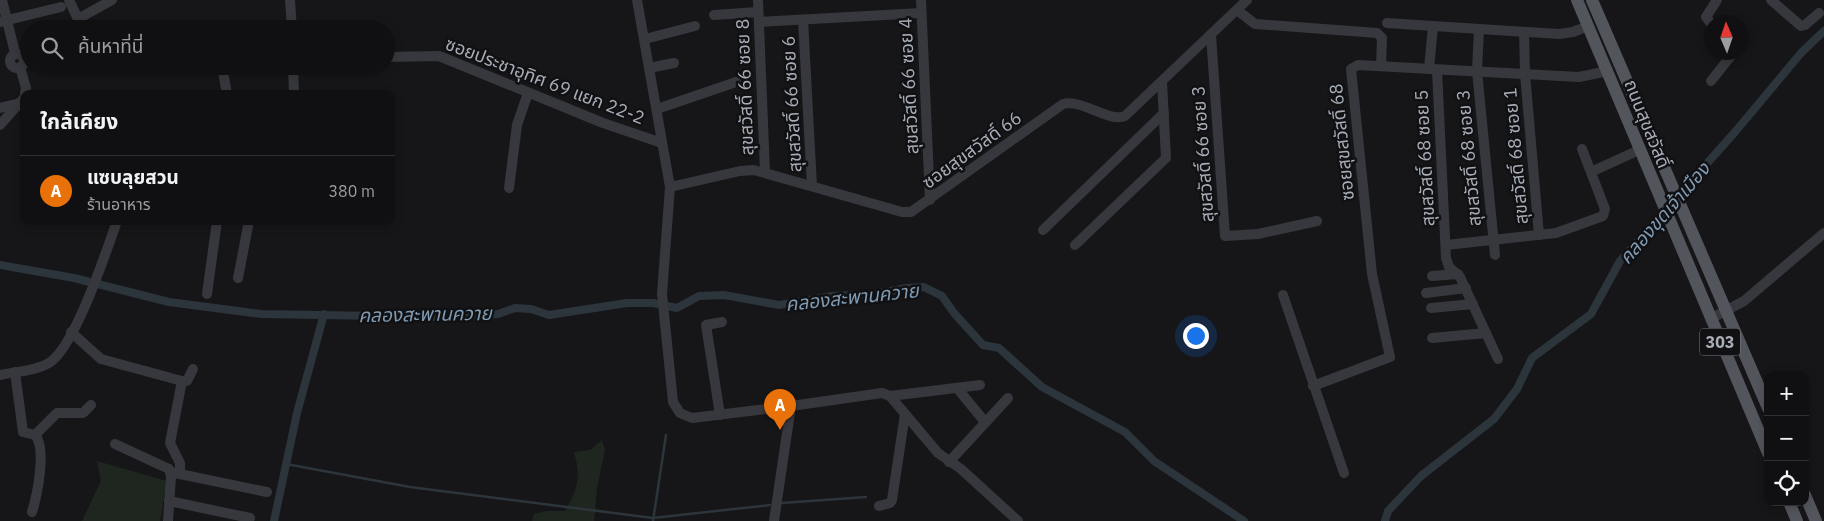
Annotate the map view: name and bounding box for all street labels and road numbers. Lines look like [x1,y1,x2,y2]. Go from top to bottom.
street label: สุขสวัสดิ์ 66 ซอย 4 [893,17,924,155]
street label: สุขสวัสดิ์ 66 ซอย 8 [731,18,758,156]
street label: ซอยประชาอุทิศ 69 แยก 22-2 [442,32,648,129]
street label: สุขสวัสดิ์ 66 ซอย 6 [776,35,807,173]
street label: ถนนสุขสวัสดิ์ [1619,76,1676,172]
street label: ซอยสุขสวัสดิ์ 68 [1324,82,1359,202]
street label: สุขสวัสดิ์ 66 ซอย 3 [1186,85,1219,223]
street label: สุขสวัสดิ์ 68 ซอย 1 [1498,87,1533,225]
street label: สุขสวัสดิ์ 68 ซอย 5 [1409,89,1440,227]
street label: สุขสวัสดิ์ 68 ซอย 3 [1451,89,1486,227]
street label: ซอยสุขสวัสดิ์ 66 [917,106,1026,193]
road number: 303 [1700,328,1740,356]

